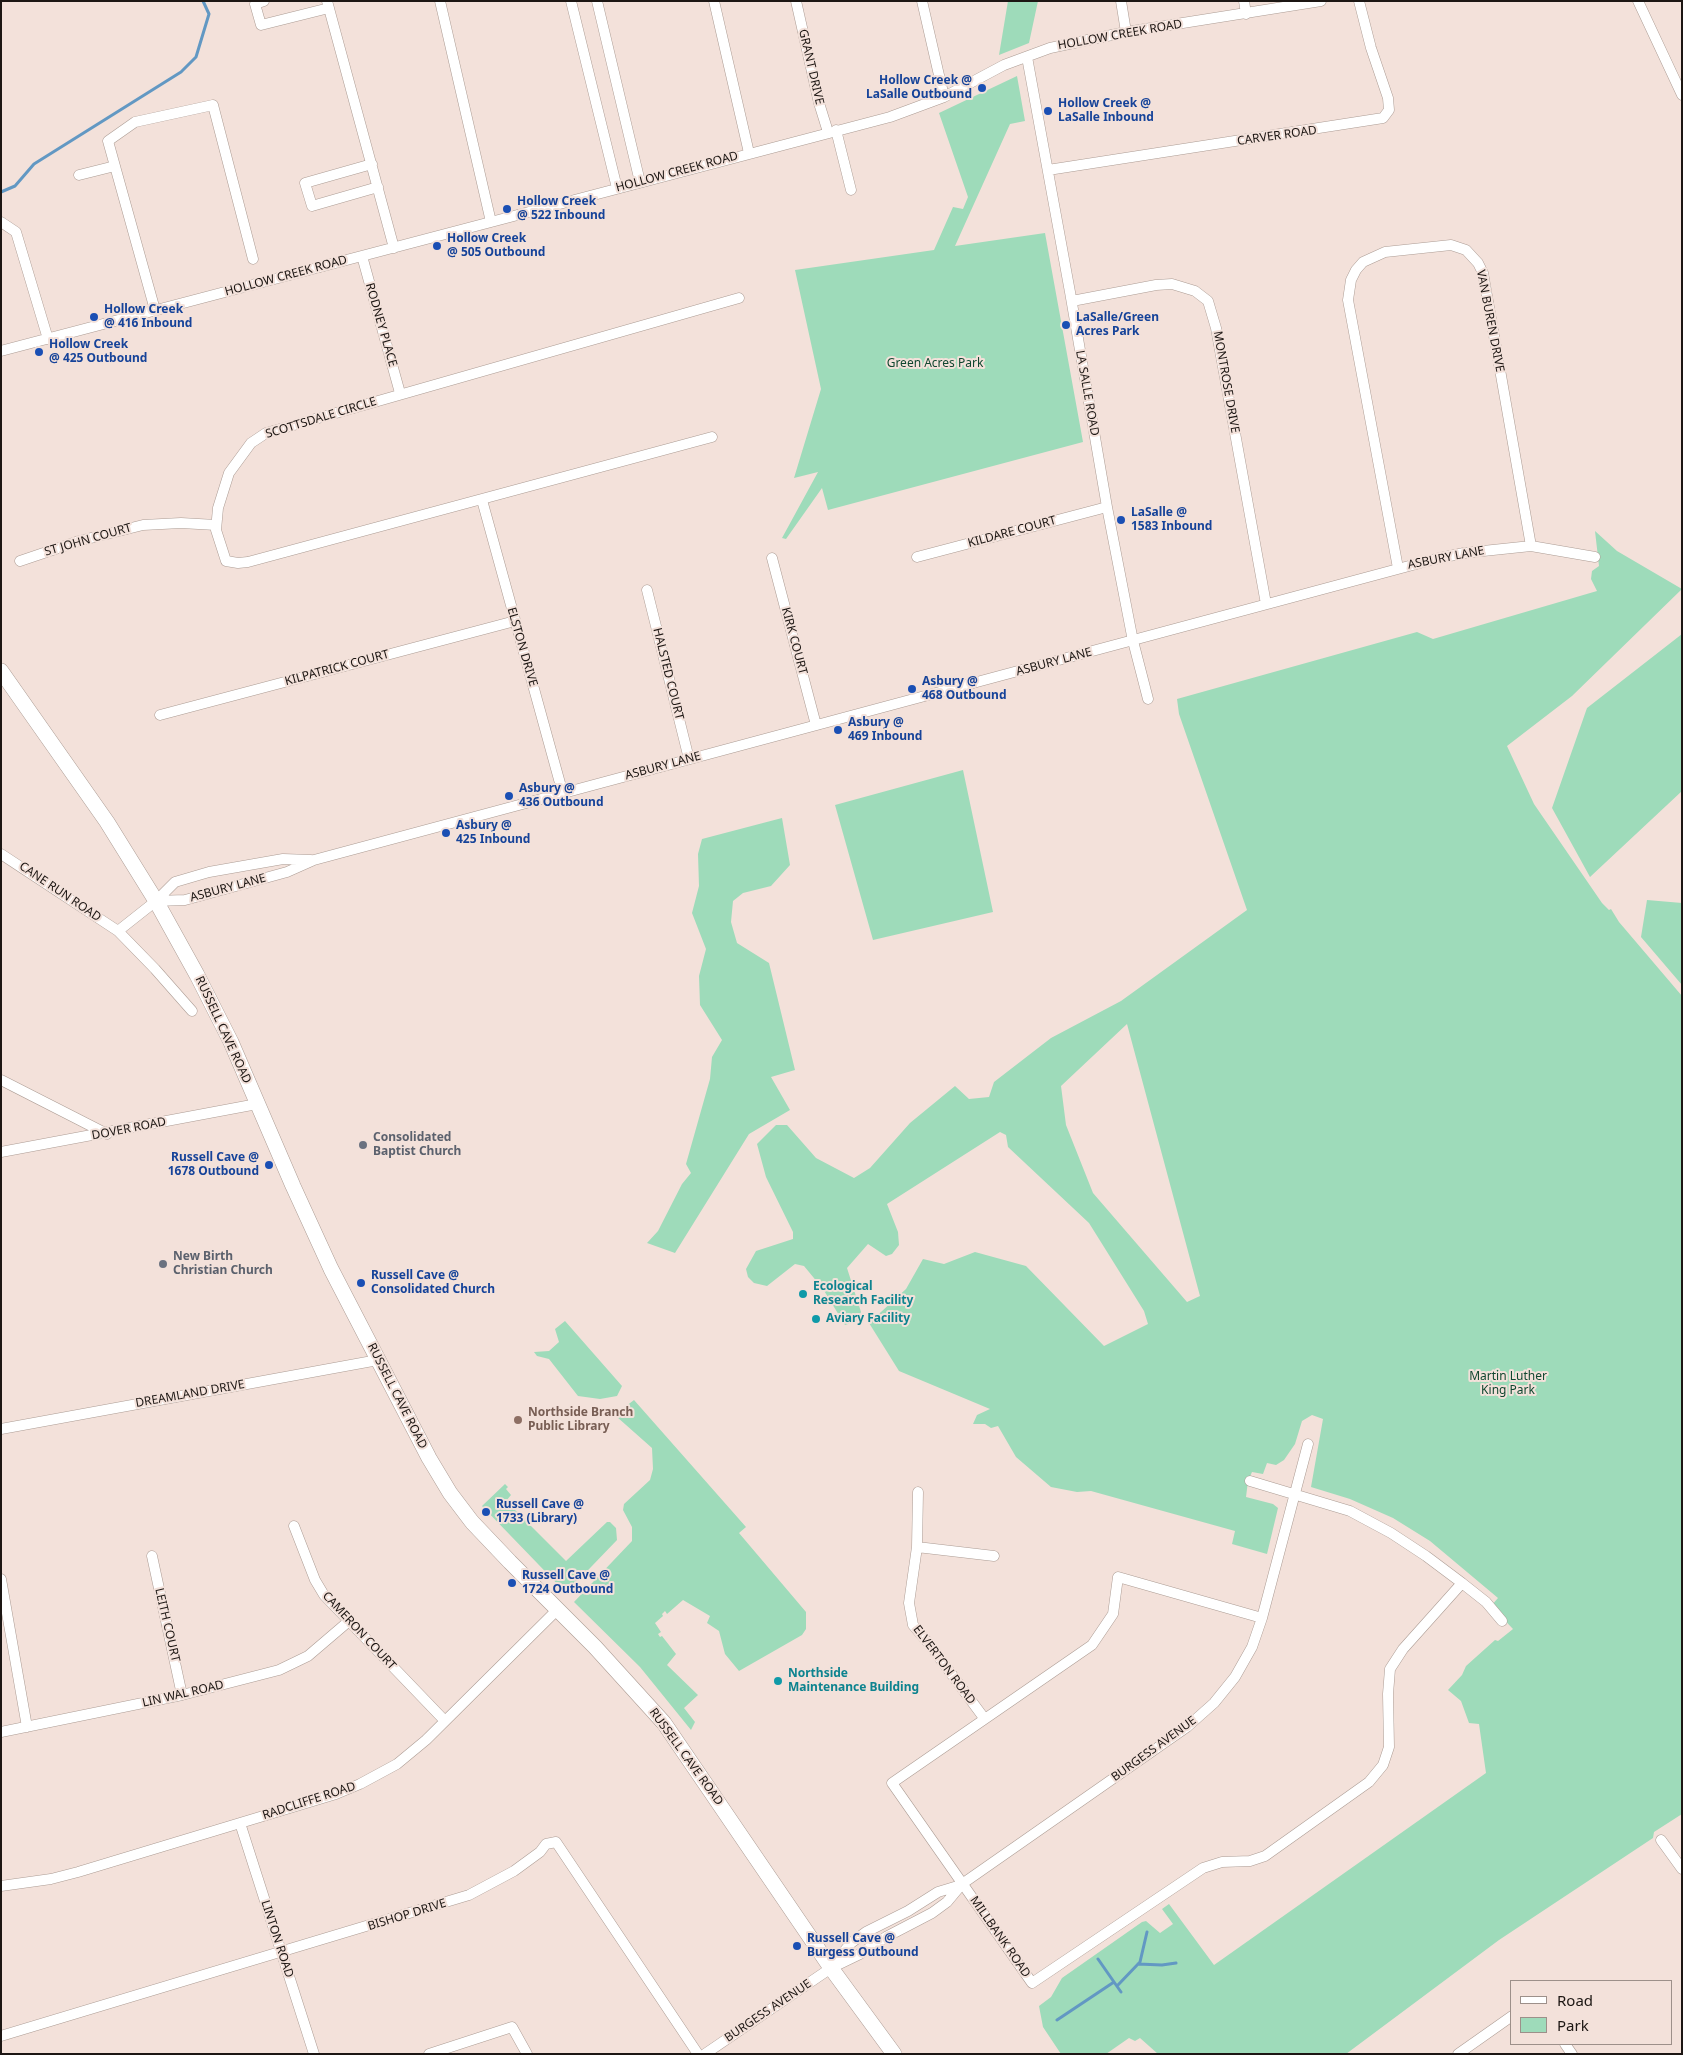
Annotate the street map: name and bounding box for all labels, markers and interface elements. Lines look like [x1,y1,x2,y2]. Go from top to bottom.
street label: HOLLOW CREEK ROAD [1057,17,1183,53]
street label: GRANT DRIVE [795,28,827,106]
place label: Hollow Creek @ LaSalle Outbound [866,74,972,102]
marker: Hollow Creek @ LaSalle Outbound [976,82,988,94]
place label: Hollow Creek @ LaSalle Inbound [1058,97,1154,125]
marker: Hollow Creek @ LaSalle Inbound [1042,105,1054,117]
street label: CARVER ROAD [1236,123,1318,149]
street label: HOLLOW CREEK ROAD [614,149,740,195]
place label: Hollow Creek @ 522 Inbound [517,195,605,223]
marker: Hollow Creek @ 522 Inbound [501,203,513,215]
place label: Hollow Creek @ 505 Outbound [447,232,545,260]
marker: Hollow Creek @ 505 Outbound [431,240,443,252]
street label: HOLLOW CREEK ROAD [223,253,349,299]
street label: VAN BUREN DRIVE [1473,269,1507,373]
street label: RODNEY PLACE [362,281,400,369]
place label: Hollow Creek @ 416 Inbound [104,303,192,331]
marker: Hollow Creek @ 416 Inbound [88,311,100,323]
place label: LaSalle/Green Acres Park [1076,311,1159,339]
marker: LaSalle/Green Acres Park [1060,319,1072,331]
street label: MONTROSE DRIVE [1210,330,1242,434]
place label: Hollow Creek @ 425 Outbound [49,338,147,366]
marker: Hollow Creek @ 425 Outbound [33,346,45,358]
street label: LA SALLE ROAD [1072,349,1102,437]
park label: Green Acres Park [887,357,983,371]
street label: SCOTTSDALE CIRCLE [264,394,378,442]
place label: LaSalle @ 1583 Inbound [1131,506,1212,534]
street label: KILDARE COURT [966,513,1058,551]
marker: LaSalle @ 1583 Inbound [1115,514,1127,526]
street label: ST JOHN COURT [43,521,133,559]
street label: ASBURY LANE [1406,543,1486,573]
street label: ELSTON DRIVE [504,606,540,688]
street label: KIRK COURT [778,606,810,676]
street label: HALSTED COURT [650,627,686,721]
street label: ASBURY LANE [1014,645,1094,679]
street label: KILPATRICK COURT [283,647,391,689]
place label: Asbury @ 468 Outbound [922,675,1006,703]
marker: Asbury @ 468 Outbound [906,683,918,695]
place label: Asbury @ 469 Inbound [848,716,922,744]
marker: Asbury @ 469 Inbound [832,724,844,736]
street label: ASBURY LANE [623,749,703,783]
place label: Asbury @ 436 Outbound [519,782,603,810]
marker: Asbury @ 436 Outbound [503,790,515,802]
place label: Asbury @ 425 Inbound [456,819,530,847]
marker: Asbury @ 425 Inbound [440,827,452,839]
street label: CANE RUN ROAD [16,859,104,925]
street label: ASBURY LANE [188,871,268,905]
street label: RUSSELL CAVE ROAD [192,974,254,1086]
street label: DOVER ROAD [91,1115,167,1143]
place label: Consolidated Baptist Church [373,1131,461,1159]
marker: Consolidated Baptist Church [357,1139,369,1151]
place label: Russell Cave @ 1678 Outbound [168,1151,259,1179]
marker: Russell Cave @ 1678 Outbound [263,1159,275,1171]
place label: New Birth Christian Church [173,1250,273,1278]
marker: New Birth Christian Church [157,1258,169,1270]
place label: Russell Cave @ Consolidated Church [371,1269,495,1297]
marker: Russell Cave @ Consolidated Church [355,1277,367,1289]
place label: Ecological Research Facility [813,1280,913,1308]
marker: Ecological Research Facility [797,1288,809,1300]
place label: Aviary Facility [826,1312,910,1326]
marker: Aviary Facility [810,1313,822,1325]
street label: RUSSELL CAVE ROAD [364,1341,430,1451]
park label: Martin Luther King Park [1469,1370,1547,1398]
street label: DREAMLAND DRIVE [134,1377,246,1411]
place label: Northside Branch Public Library [528,1406,633,1434]
marker: Northside Branch Public Library [512,1414,524,1426]
place label: Russell Cave @ 1733 (Library) [496,1498,584,1526]
marker: Russell Cave @ 1733 (Library) [480,1506,492,1518]
place label: Russell Cave @ 1724 Outbound [522,1569,613,1597]
marker: Russell Cave @ 1724 Outbound [506,1577,518,1589]
street label: LEITH COURT [152,1587,182,1663]
street label: CAMERON COURT [319,1589,399,1673]
street label: ELVERTON ROAD [910,1623,978,1707]
place label: Northside Maintenance Building [788,1667,919,1695]
marker: Northside Maintenance Building [772,1675,784,1687]
street label: LIN WAL ROAD [141,1678,225,1710]
street label: RUSSELL CAVE ROAD [646,1706,726,1808]
street label: BURGESS AVENUE [1109,1713,1199,1785]
street label: RADCLIFFE ROAD [261,1779,357,1823]
street label: MILLBANK ROAD [967,1894,1033,1980]
street label: BISHOP DRIVE [366,1896,448,1934]
street label: LINTON ROAD [258,1898,296,1980]
place label: Russell Cave @ Burgess Outbound [807,1932,919,1960]
marker: Russell Cave @ Burgess Outbound [791,1940,803,1952]
street label: BURGESS AVENUE [722,1977,814,2045]
legend [1510,1980,1673,2045]
text: Road [1557,1990,1593,2010]
text: Park [1557,2015,1589,2035]

